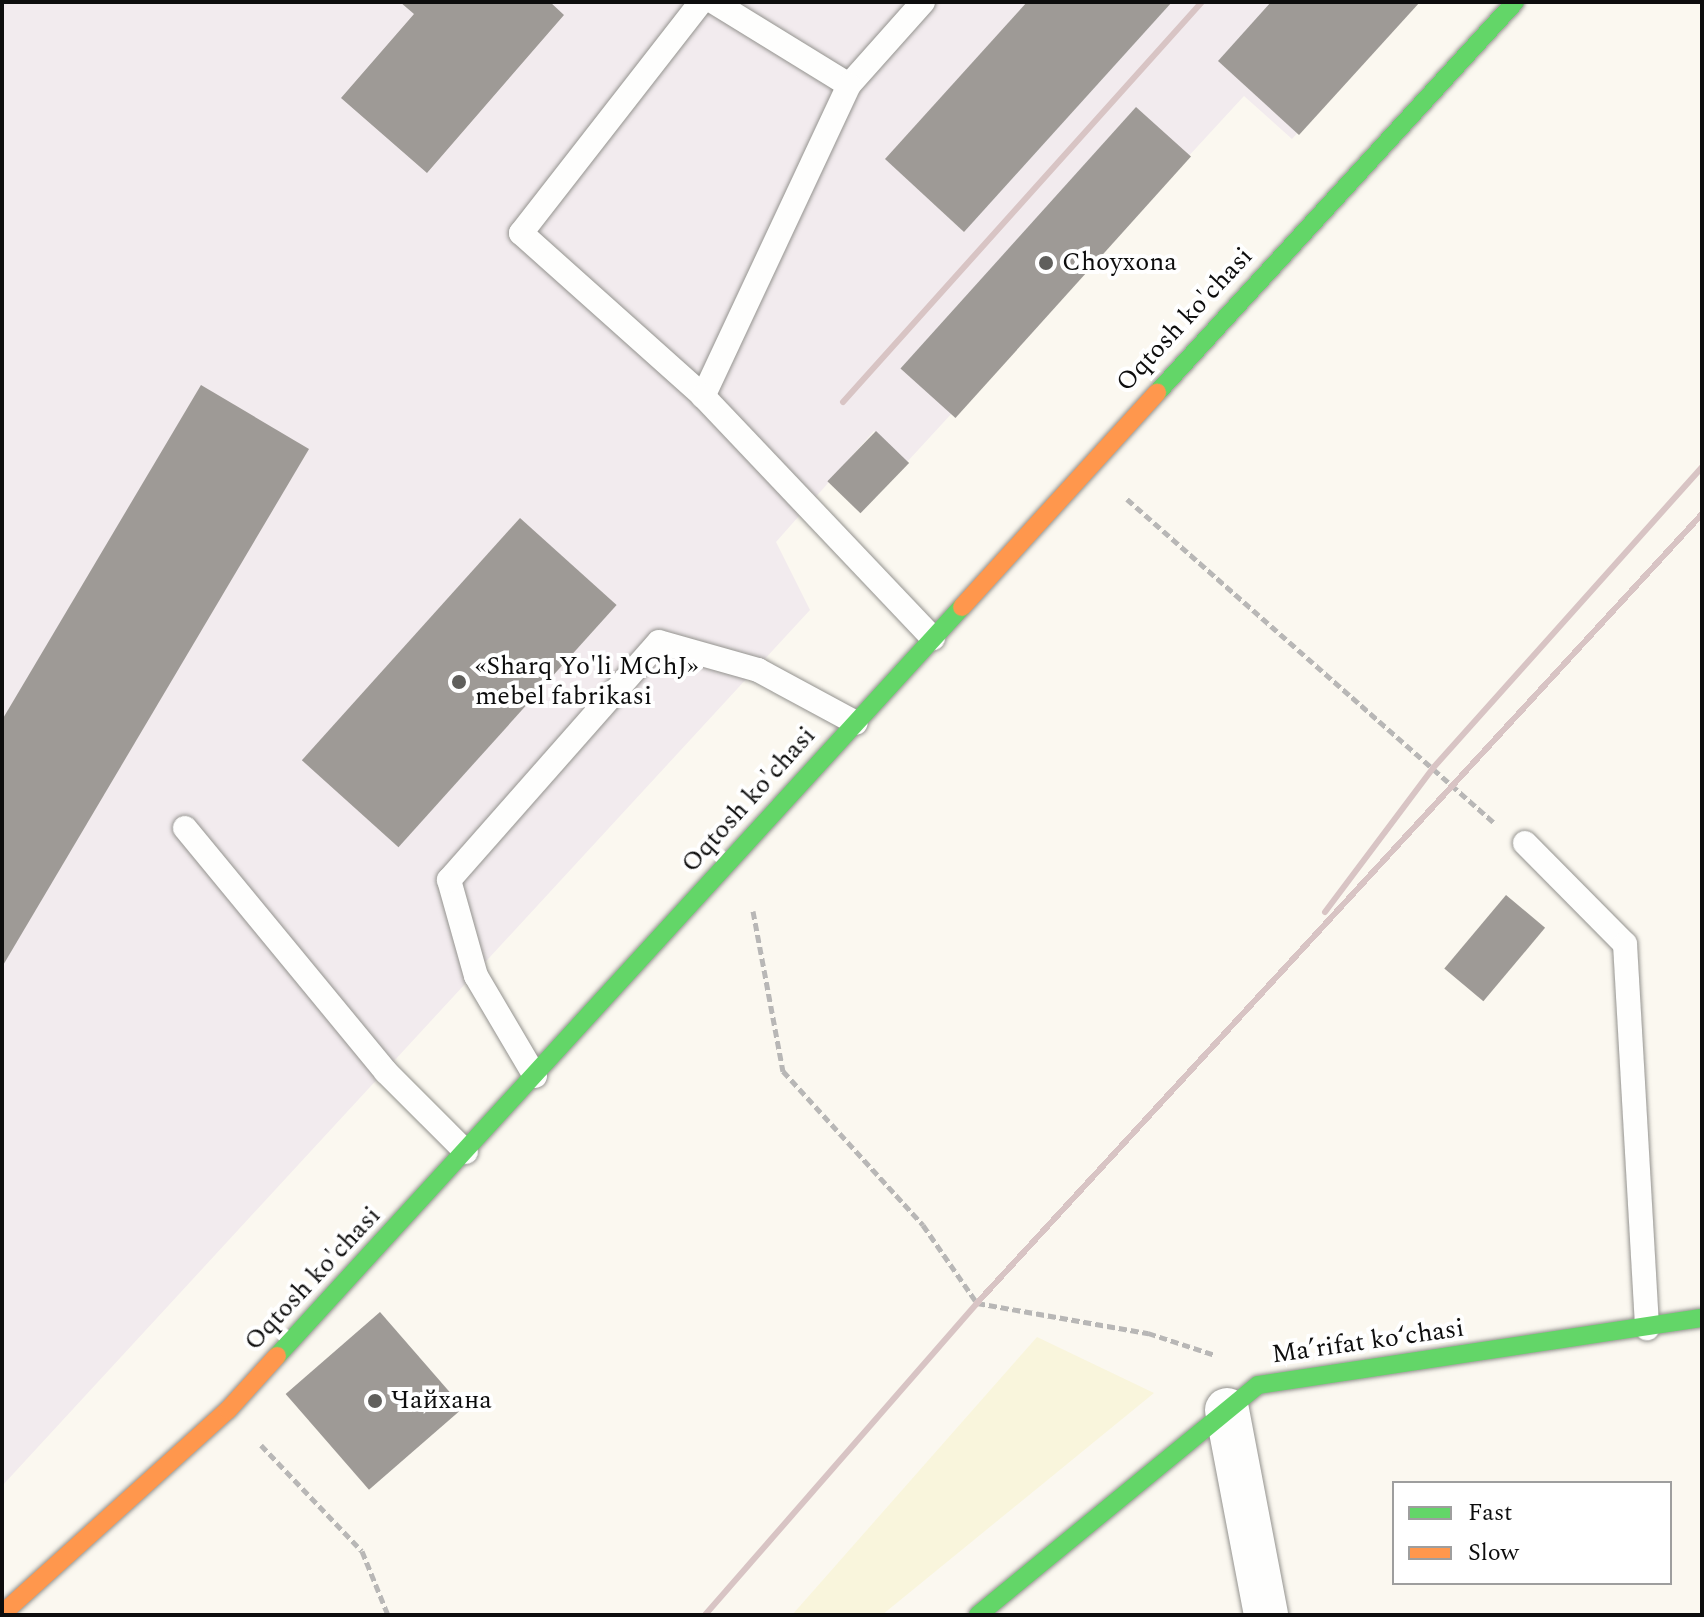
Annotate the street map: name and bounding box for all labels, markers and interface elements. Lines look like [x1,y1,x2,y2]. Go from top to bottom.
street label: Oqtosh ko'chasi [1110,241,1260,399]
place label: Choyxona [1062,247,1177,279]
marker: Choyxona [1037,254,1055,272]
place label: «Sharq Yo'li MChJ» mebel fabrikasi [475,651,698,712]
marker: «Sharq Yo'li MChJ» mebel fabrikasi [450,673,468,691]
street label: Oqtosh ko'chasi [675,721,823,879]
street label: Oqtosh ko'chasi [238,1200,388,1358]
street label: Maʼrifat koʻchasi [1270,1313,1466,1371]
place label: Чайхана [391,1385,492,1417]
marker: Чайхана [366,1392,384,1410]
legend [1392,1481,1672,1585]
text: Fast [1468,1495,1513,1531]
text: Slow [1468,1535,1519,1571]

